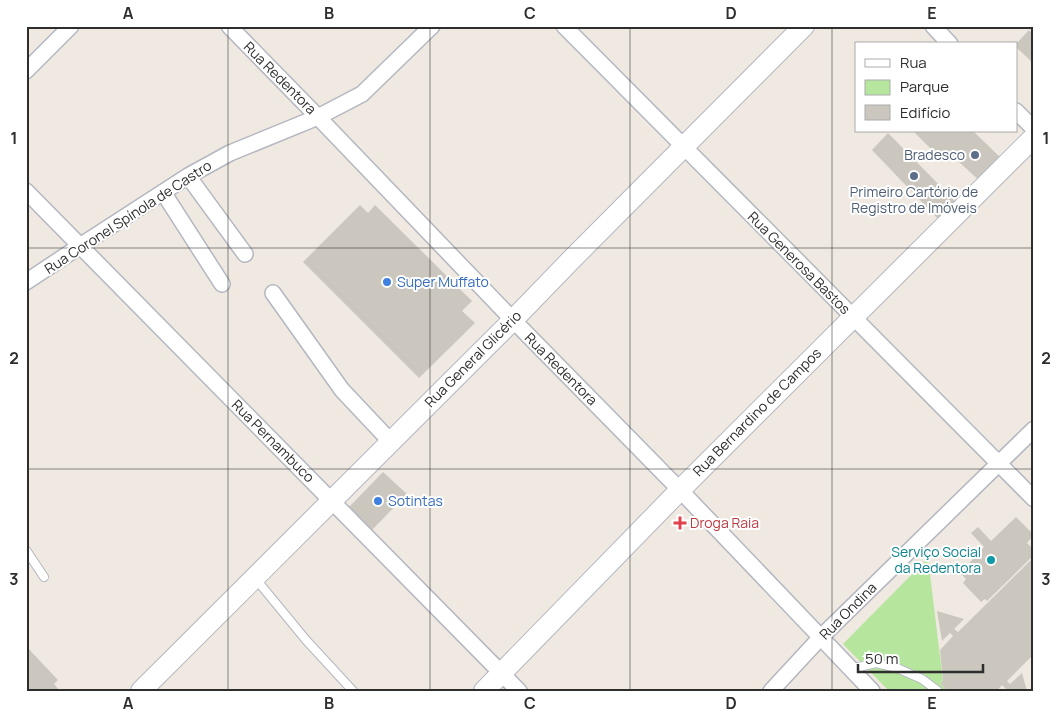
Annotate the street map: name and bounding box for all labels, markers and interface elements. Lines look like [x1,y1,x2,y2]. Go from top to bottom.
text: A [123,2,134,24]
text: B [324,2,334,24]
text: C [524,2,536,24]
text: D [725,2,737,24]
text: E [927,2,937,24]
street label: Rua Redentora [240,37,321,118]
legend [855,42,1018,132]
text: Rua [900,52,927,73]
text: Parque [900,76,949,97]
text: Edifício [900,102,951,123]
text: 1 [10,127,18,149]
text: 1 [1042,127,1050,149]
place label: Bradesco [904,145,965,164]
marker: Bradesco [969,149,981,161]
street label: Rua Coronel Spínola de Castro [41,155,215,278]
marker: Primeiro Cartório de Registro de Imóveis [908,170,920,182]
place label: Primeiro Cartório de Registro de Imóveis [850,182,978,217]
street label: Rua Generosa Bastos [744,207,855,318]
place label: Super Muffato [397,272,489,291]
marker: Super Muffato [381,276,393,288]
street label: Rua General Glicério [420,306,525,411]
street label: Rua Redentora [521,328,602,409]
street label: Rua Bernardino de Campos [688,343,825,480]
text: 2 [9,347,19,369]
text: 2 [1041,347,1051,369]
street label: Rua Pernambuco [228,395,319,486]
place label: Sotintas [388,491,443,510]
marker: Sotintas [372,495,384,507]
place label: Droga Raia [690,513,759,532]
marker: Droga Raia [674,517,686,529]
place label: Serviço Social da Redentora [891,542,981,577]
marker: Serviço Social da Redentora [985,554,997,566]
text: 3 [9,568,19,590]
text: 3 [1041,568,1051,590]
street label: Rua Ondina [815,578,880,643]
scale bar [858,642,982,674]
text: 50 m [865,648,899,669]
text: A [123,692,134,714]
text: B [324,692,334,714]
text: C [524,692,536,714]
text: D [725,692,737,714]
text: E [927,692,937,714]

